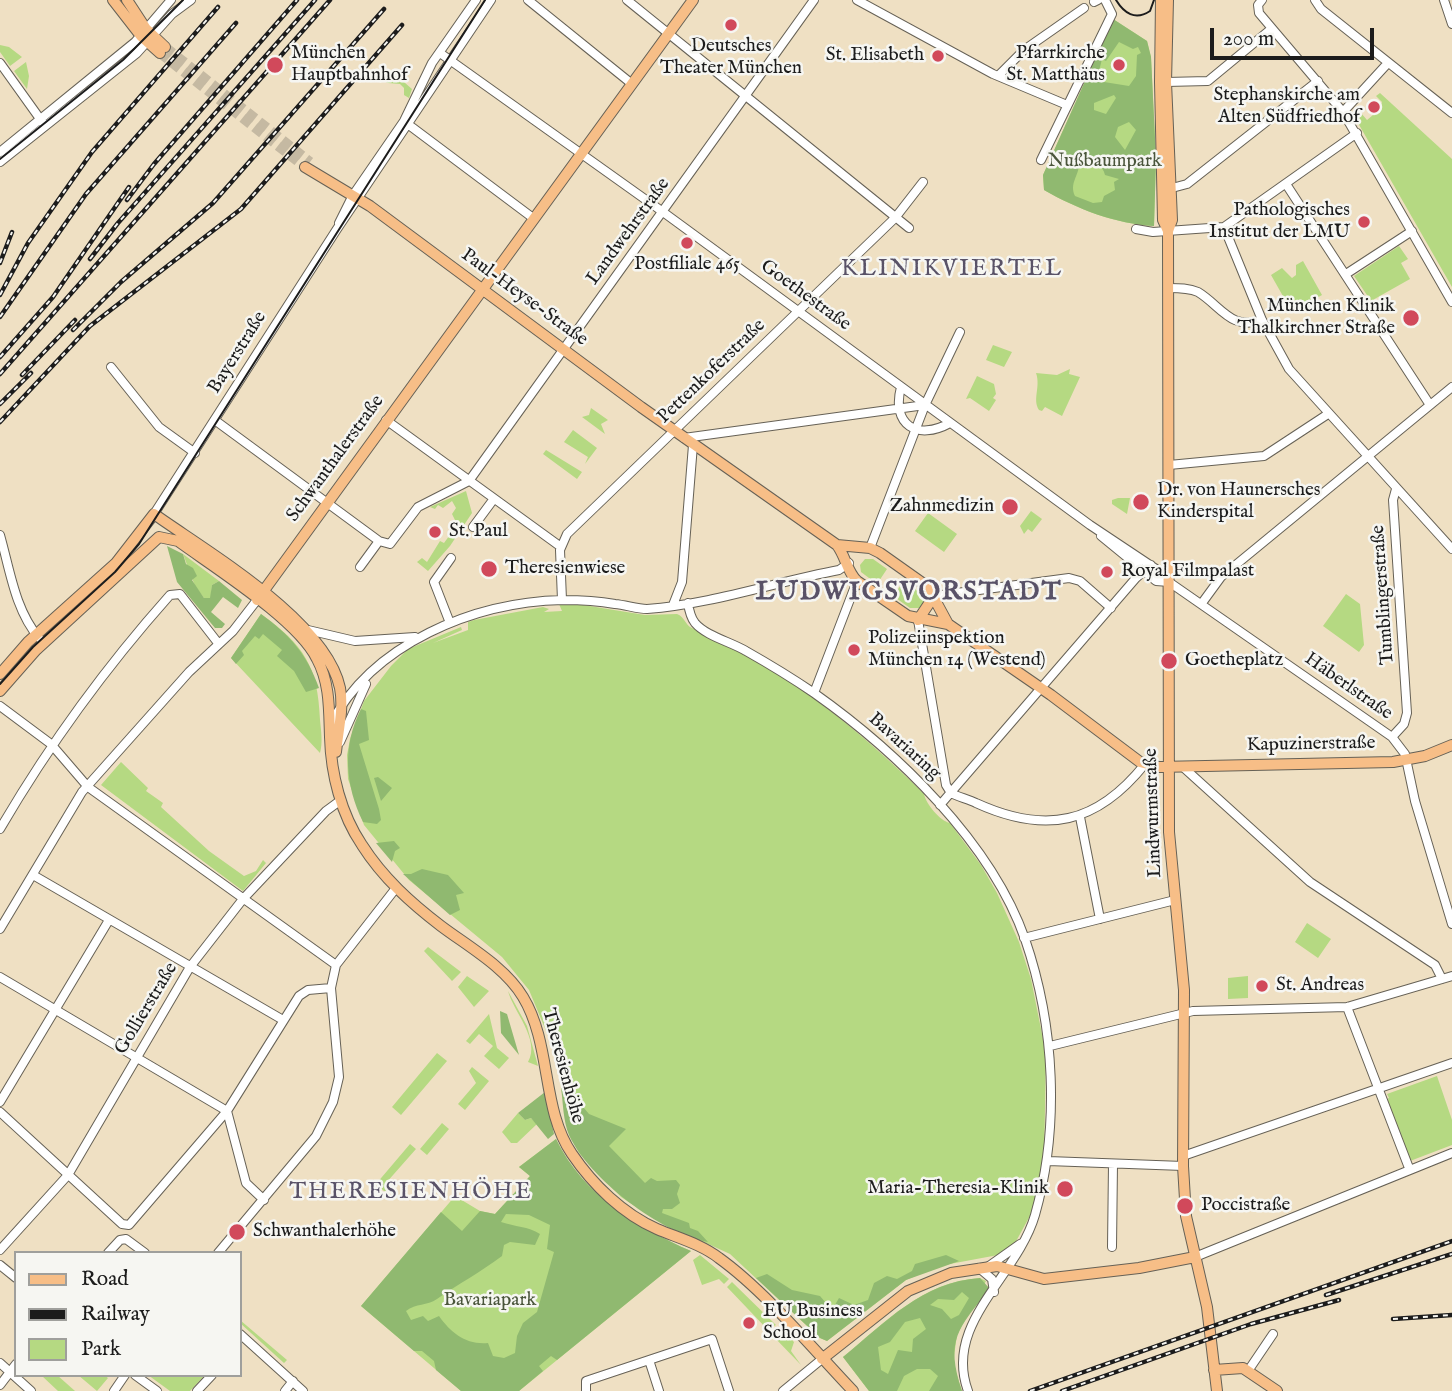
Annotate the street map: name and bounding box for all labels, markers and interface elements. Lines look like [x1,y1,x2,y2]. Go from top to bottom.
scale bar [1214,14,1378,58]
marker: Deutsches Theater München [723,17,739,33]
text: 200 m [1223,26,1274,53]
place label: Deutsches Theater München [660,36,802,80]
place label: München Hauptbahnhof [291,43,408,87]
place label: Pfarrkirche St. Matthäus [1007,43,1105,87]
place label: St. Elisabeth [826,45,924,67]
marker: St. Elisabeth [930,48,946,64]
marker: München Hauptbahnhof [265,55,285,75]
marker: Pfarrkirche St. Matthäus [1111,57,1127,73]
place label: Stephanskirche am Alten Südfriedhof [1213,85,1360,129]
marker: Stephanskirche am Alten Südfriedhof [1366,99,1382,115]
park label: Nußbaumpark [1048,151,1162,173]
street label: Landwehrstraße [582,174,676,290]
place label: Pathologisches Institut der LMU [1209,200,1350,244]
marker: Pathologisches Institut der LMU [1356,214,1372,230]
marker: Postfiliale 465 [679,235,695,251]
street label: Paul-Heyse-Straße [456,244,592,352]
place label: Postfiliale 465 [634,254,740,276]
street label: Goethestraße [755,256,855,336]
district label: KLINIKVIERTEL [843,256,1061,284]
place label: München Klinik Thalkirchner Straße [1237,296,1395,340]
street label: Bayerstraße [204,308,272,398]
marker: München Klinik Thalkirchner Straße [1401,308,1421,328]
street label: Pettenkoferstraße [653,315,771,429]
street label: Schwanthalerstraße [282,391,390,527]
place label: Dr. von Haunersches Kinderspital [1157,480,1320,524]
marker: Dr. von Haunersches Kinderspital [1131,492,1151,512]
place label: Zahnmedizin [890,496,994,518]
marker: Zahnmedizin [1000,497,1020,517]
place label: St. Paul [449,521,508,543]
marker: St. Paul [427,524,443,540]
street label: Tumblingerstraße [1368,524,1400,666]
place label: Theresienwiese [505,558,625,580]
marker: Theresienwiese [479,559,499,579]
place label: Royal Filmpalast [1121,561,1254,583]
marker: Royal Filmpalast [1099,564,1115,580]
district label: LUDWIGSVORSTADT [758,578,1060,610]
place label: Polizeiinspektion München 14 (Westend) [868,628,1046,672]
marker: Polizeiinspektion München 14 (Westend) [846,642,862,658]
street label: Häberlstraße [1299,648,1397,726]
place label: Goetheplatz [1185,650,1283,672]
marker: Goetheplatz [1159,651,1179,671]
street label: Bavariaring [863,708,945,786]
street label: Kapuzinerstraße [1247,732,1375,758]
street label: Lindwurmstraße [1140,748,1168,878]
street label: Gollierstraße [111,959,183,1059]
place label: St. Andreas [1276,975,1364,997]
marker: St. Andreas [1254,978,1270,994]
street label: Theresienhöhe [536,1006,588,1126]
place label: Maria-Theresia-Klinik [867,1178,1049,1200]
district label: THERESIENHÖHE [291,1179,531,1207]
marker: Maria-Theresia-Klinik [1055,1179,1075,1199]
place label: Poccistraße [1201,1195,1290,1217]
marker: Poccistraße [1175,1196,1195,1216]
place label: Schwanthalerhöhe [253,1221,396,1243]
marker: Schwanthalerhöhe [227,1222,247,1242]
legend [14,1251,242,1377]
text: Road [81,1266,128,1293]
park label: Bavariapark [444,1290,536,1312]
text: Railway [81,1301,150,1328]
place label: EU Business School [763,1301,863,1345]
marker: EU Business School [741,1315,757,1331]
text: Park [81,1336,121,1363]

